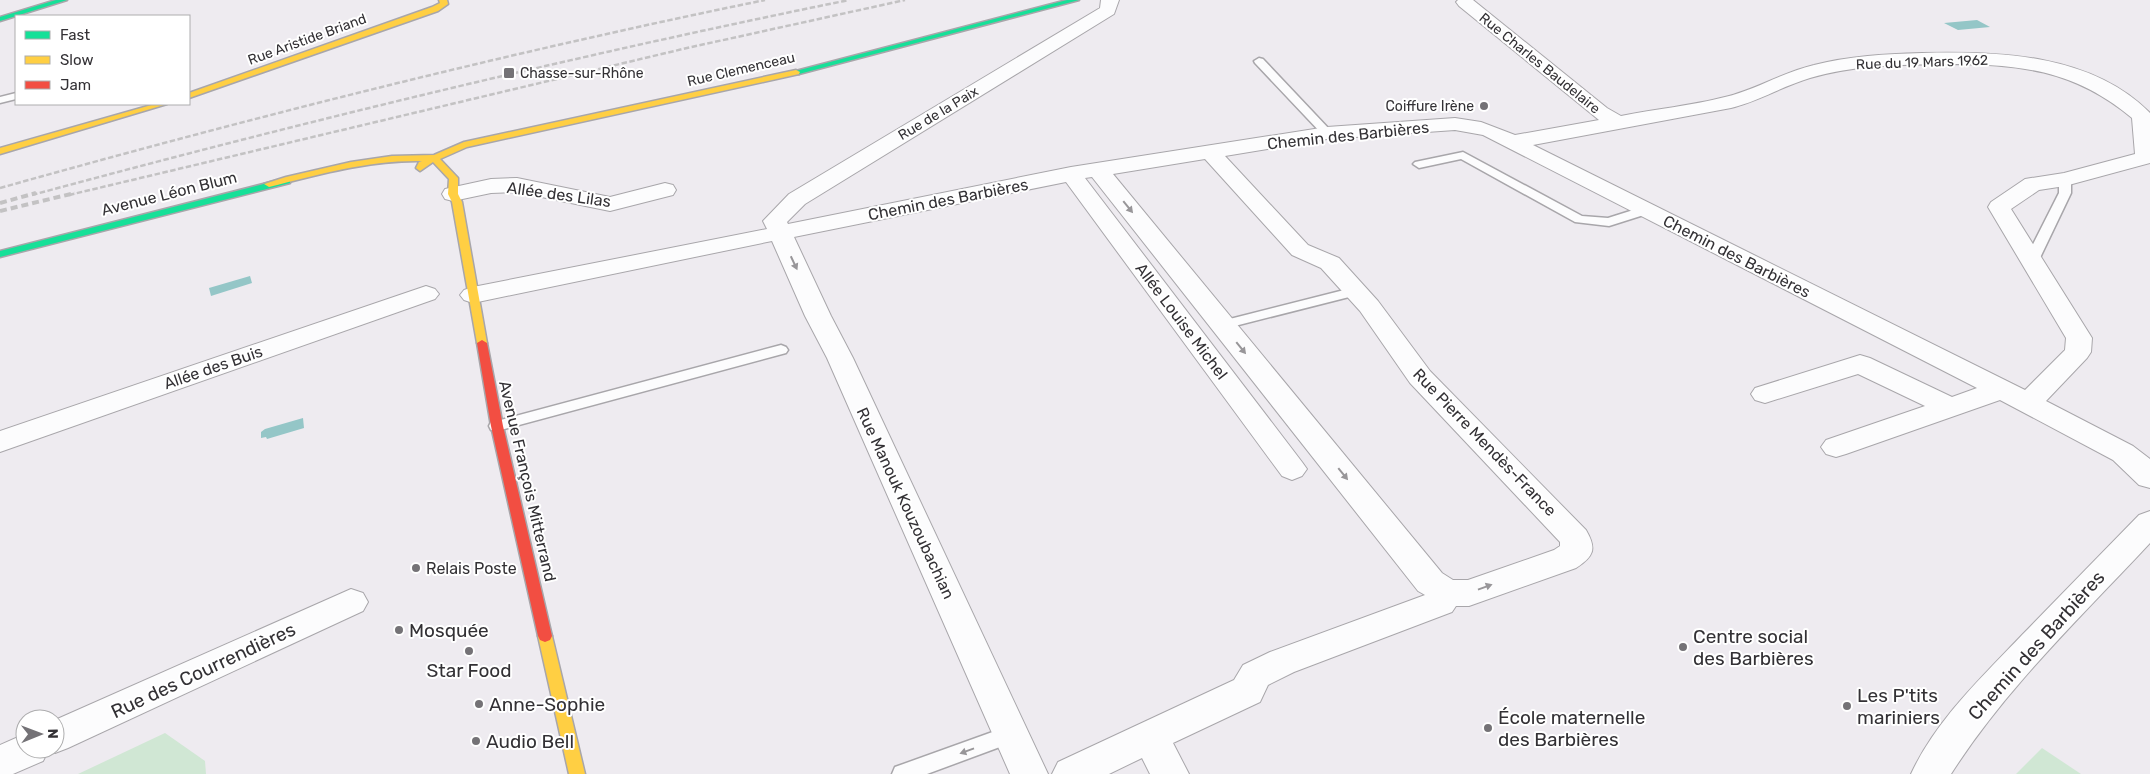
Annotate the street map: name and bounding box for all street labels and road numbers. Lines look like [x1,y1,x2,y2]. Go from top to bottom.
street label: Rue Charles Baudelaire [1476,9,1604,118]
street label: Rue Aristide Briand [246,10,369,69]
street label: Rue Clemenceau [686,49,797,90]
street label: Rue du 19 Mars 1962 [1856,52,1988,73]
street label: Rue de la Paix [895,83,982,144]
street label: Chemin des Barbières [1266,118,1430,153]
street label: Avenue Léon Blum [99,167,239,220]
street label: Chemin des Barbières [866,175,1030,224]
street label: Allée des Lilas [506,178,612,211]
street label: Chemin des Barbières [1660,211,1814,302]
street label: Allée Louise Michel [1132,259,1232,383]
street label: Allée des Buis [161,342,265,393]
street label: Rue Pierre Mendès-France [1409,365,1560,520]
street label: Avenue François Mitterrand [495,379,560,583]
street label: Rue Manouk Kouzoubachian [853,404,958,602]
street label: Chemin des Barbières [1963,566,2110,725]
street label: Rue des Courrendières [107,618,299,723]

